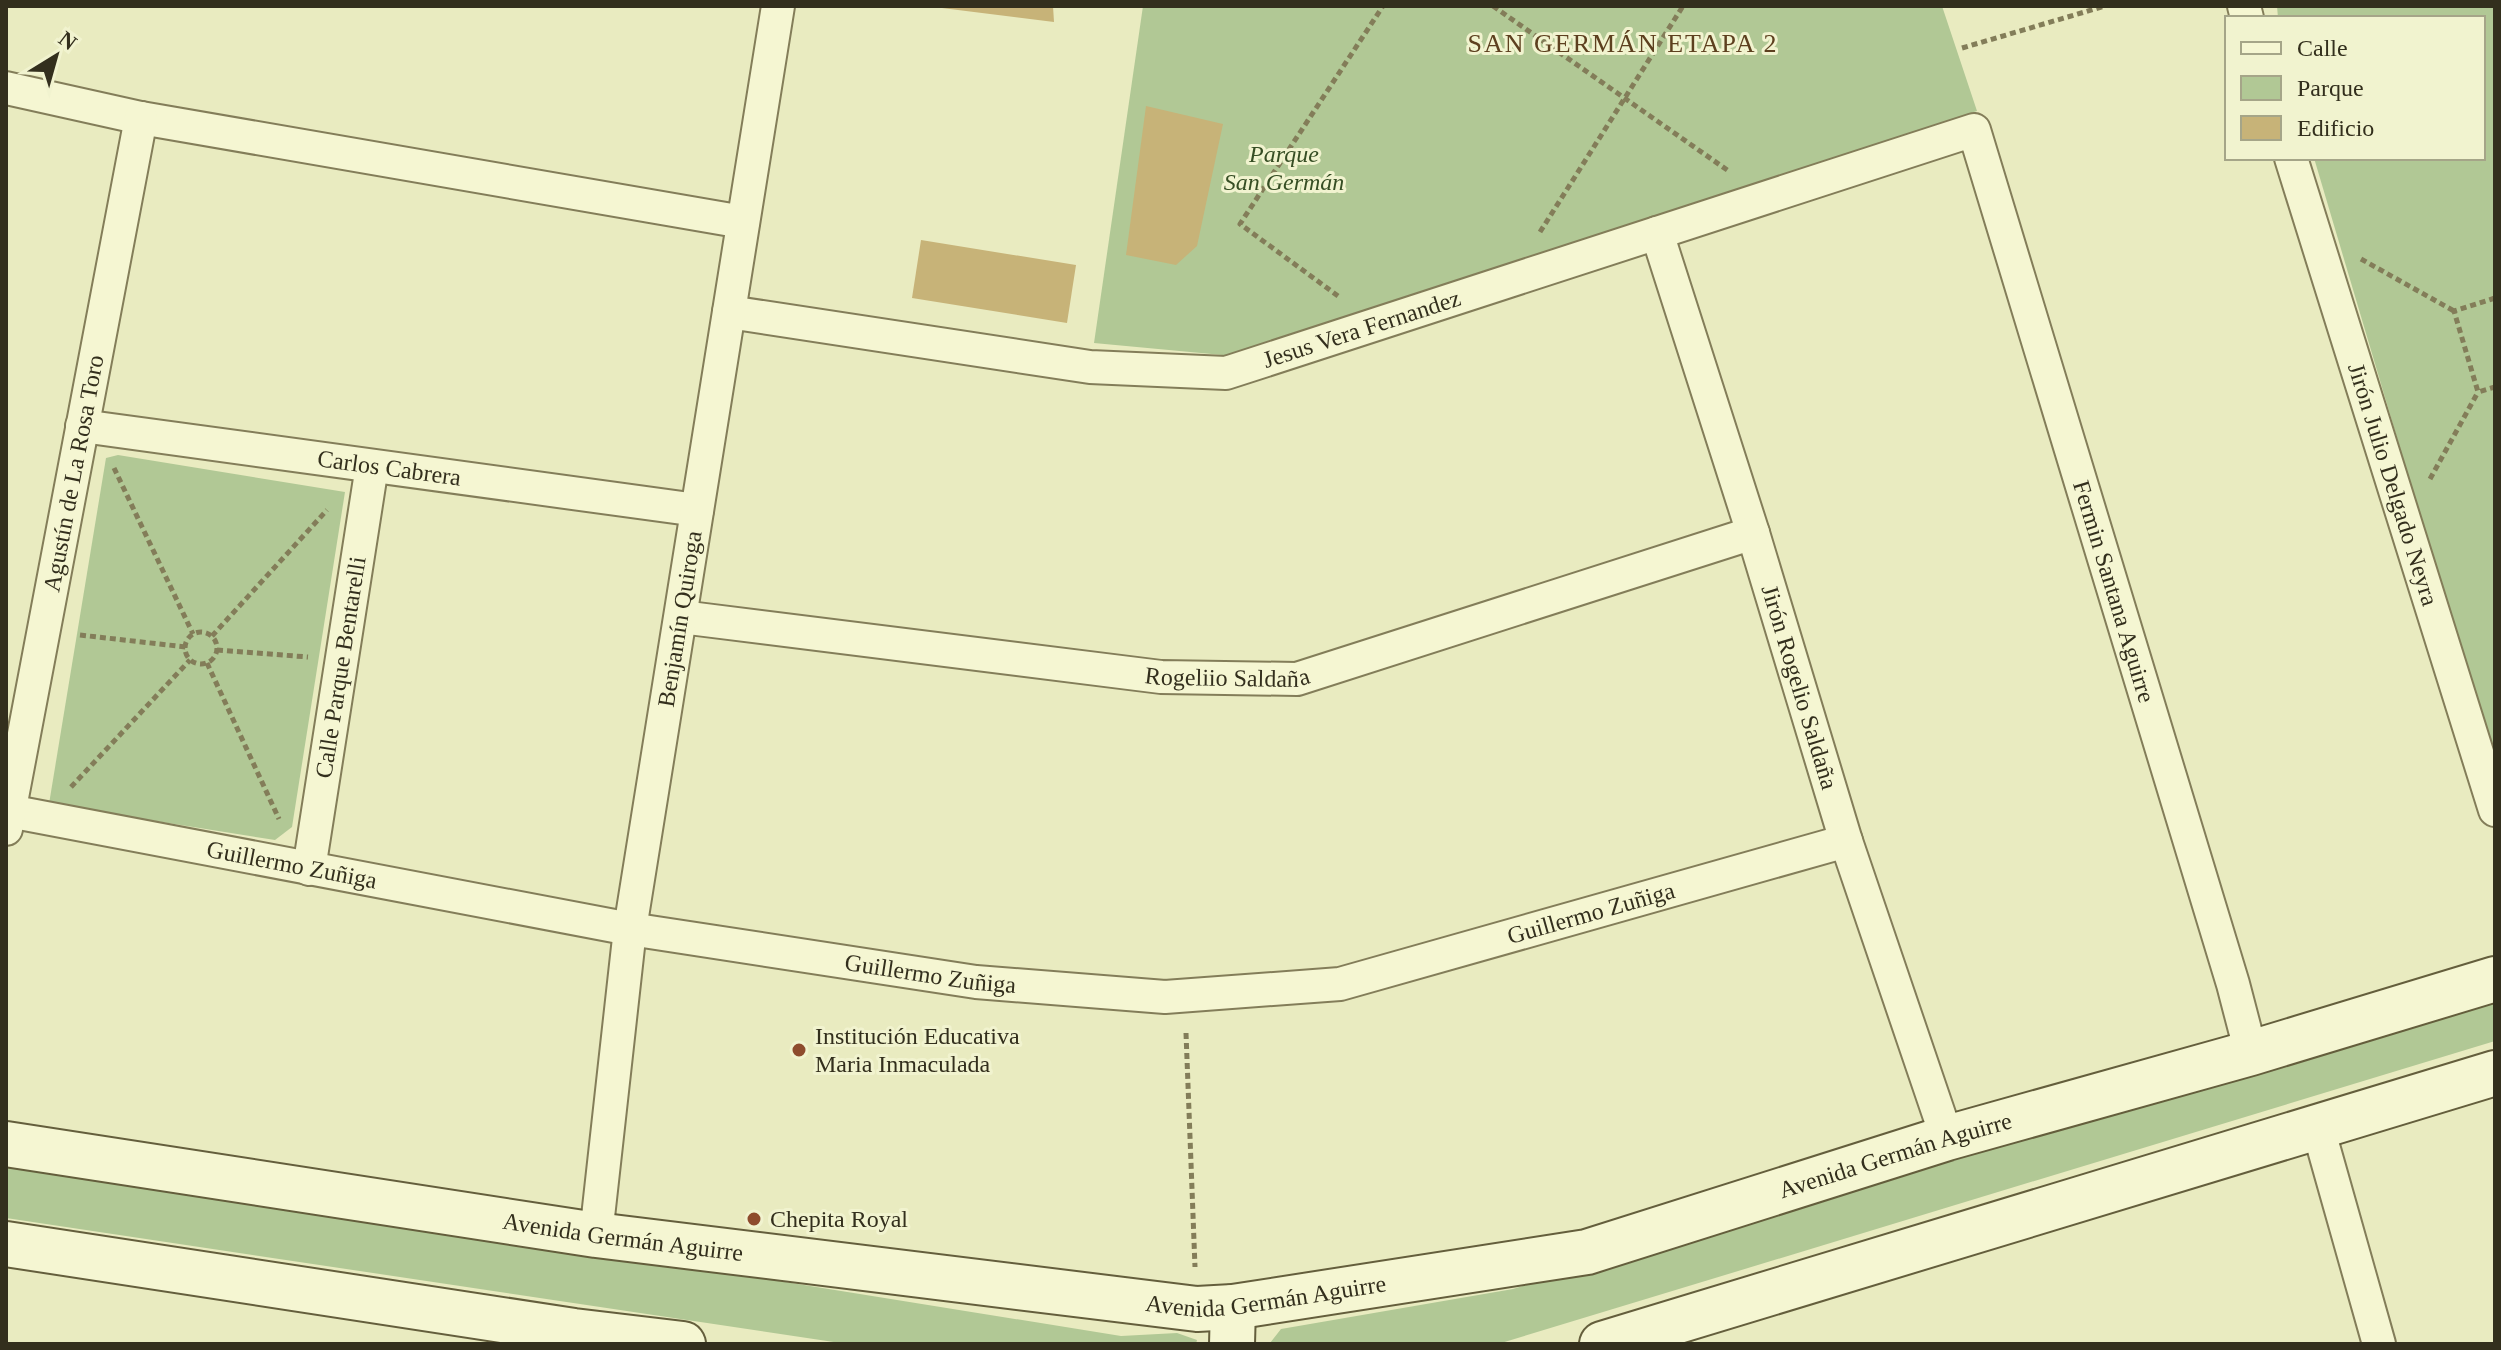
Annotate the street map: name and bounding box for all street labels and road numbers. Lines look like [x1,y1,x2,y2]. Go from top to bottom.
street label: Jesus Vera Fernandez [1260,285,1464,373]
street label: Agustín de La Rosa Toro [38,353,109,594]
street label: Jirón Julio Delgado Neyra [2343,360,2443,609]
street label: Carlos Cabrera [316,445,463,491]
street label: Fermin Santana Aguirre [2068,477,2160,706]
street label: Benjamín Quiroga [653,529,707,709]
street label: Calle Parque Bentarelli [310,554,371,780]
street label: Jirón Rogelio Saldaña [1756,582,1843,793]
street label: Rogeliio Saldaña [1143,662,1313,692]
street label: Guillermo Zuñiga [205,836,380,894]
street label: Guillermo Zuñiga [1504,877,1678,949]
street label: Guillermo Zuñiga [843,949,1017,998]
street label: Avenida Germán Aguirre [1776,1108,2015,1203]
street label: Avenida Germán Aguirre [501,1208,745,1266]
street label: Avenida Germán Aguirre [1144,1270,1388,1322]

